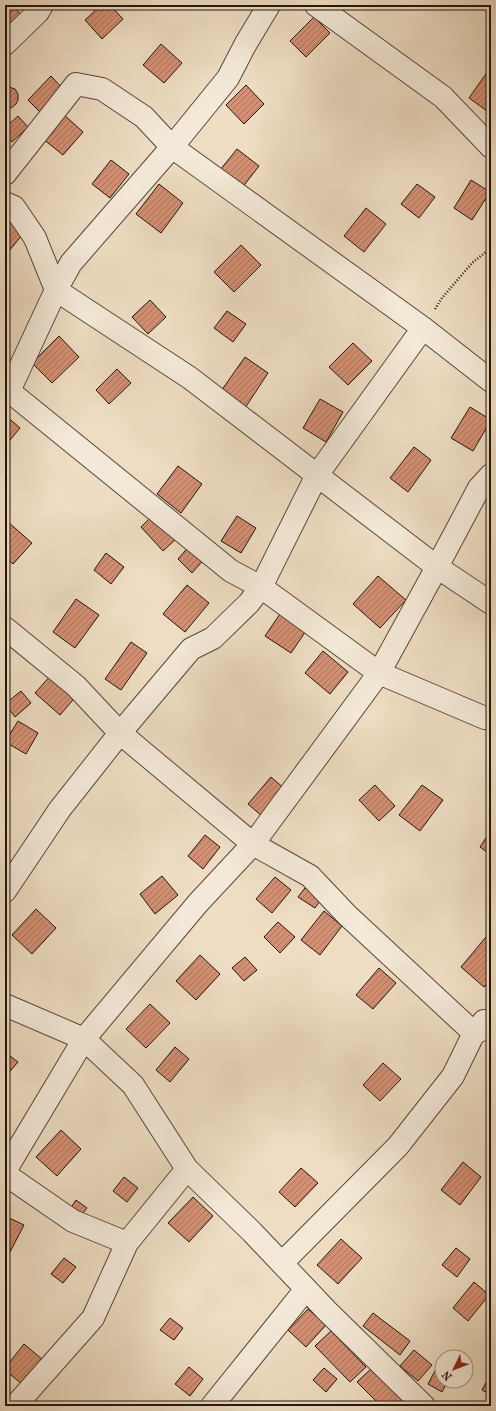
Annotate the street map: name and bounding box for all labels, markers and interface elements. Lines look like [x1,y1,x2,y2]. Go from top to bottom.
north arrow [434,1349,474,1389]
text: N [439,1368,455,1383]

